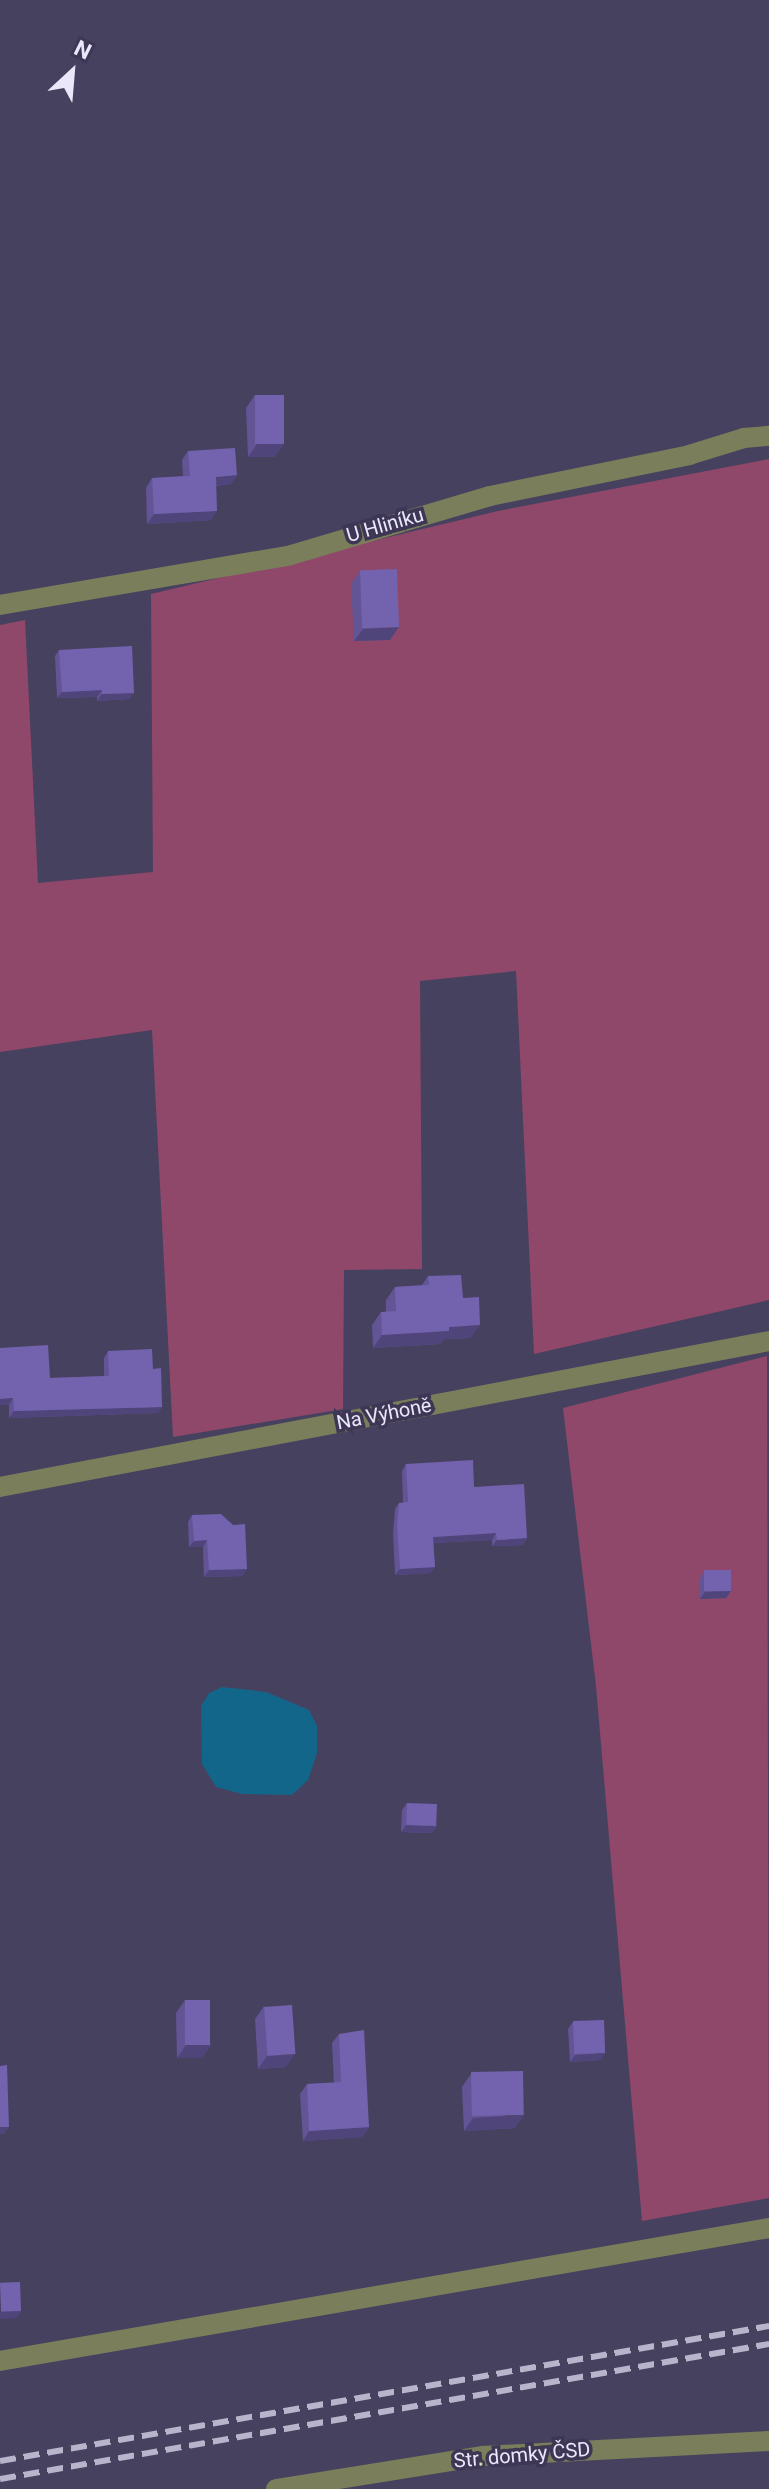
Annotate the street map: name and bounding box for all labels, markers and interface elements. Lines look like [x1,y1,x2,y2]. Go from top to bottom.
north arrow [32,32,112,112]
text: N [70,35,95,65]
street label: U Hliníku [344,503,426,547]
street label: Na Výhoně [334,1393,434,1435]
street label: Str. domky ČSD [453,2437,591,2473]

